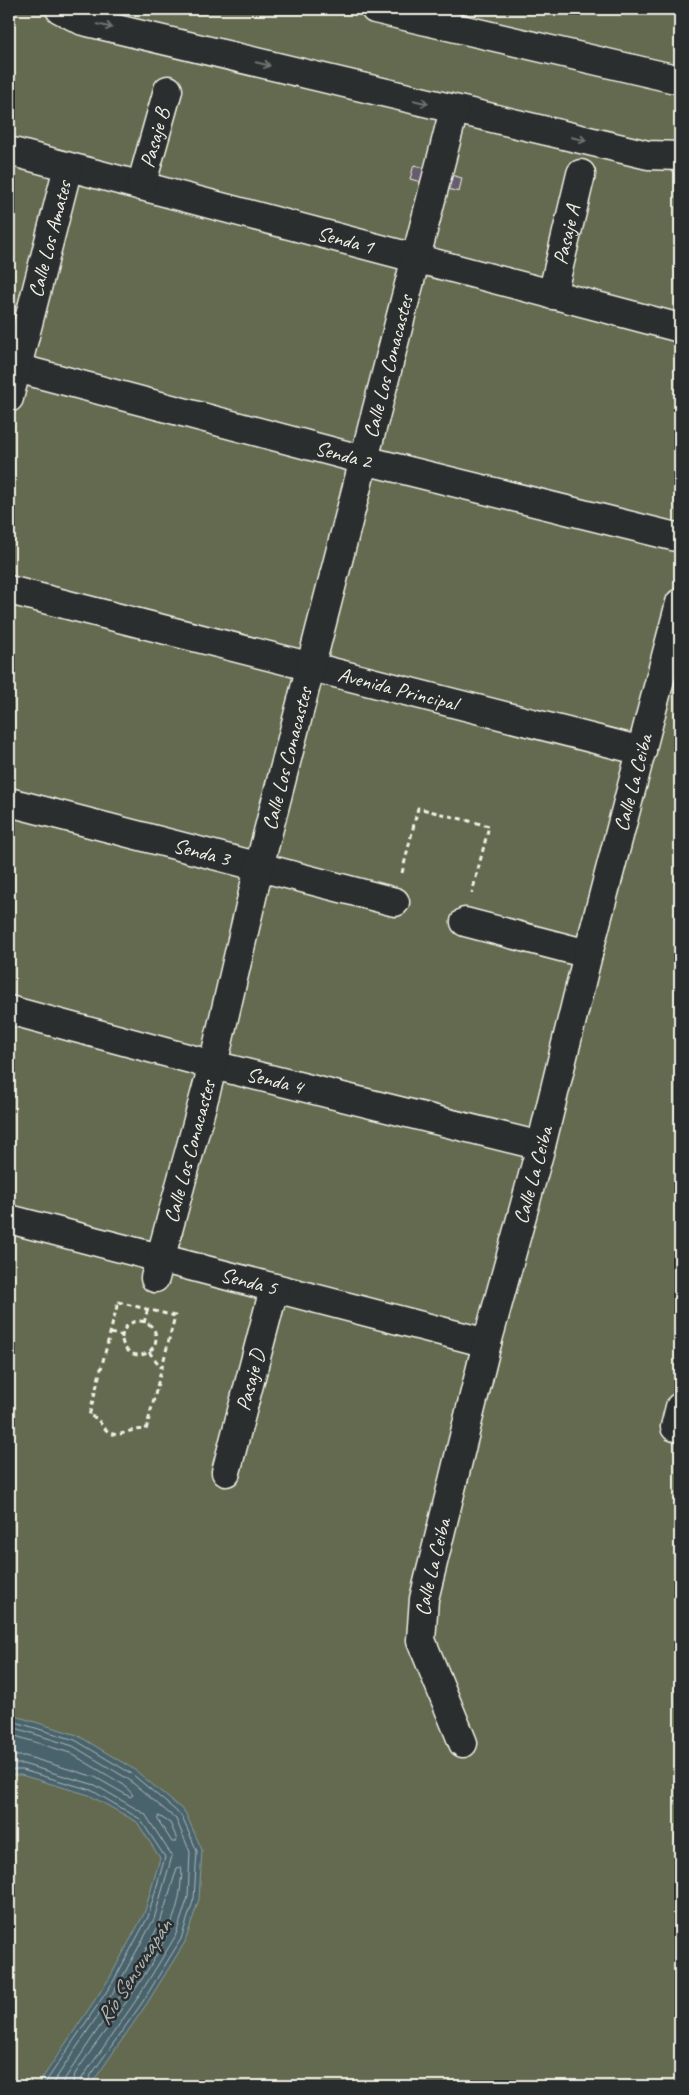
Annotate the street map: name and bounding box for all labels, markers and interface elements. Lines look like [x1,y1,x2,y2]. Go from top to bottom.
one-way arrow [97,22,113,31]
one-way arrow [255,60,271,69]
one-way arrow [413,98,429,107]
street label: Pasaje B [134,103,176,171]
one-way arrow [571,135,587,144]
street label: Calle Los Amates [22,176,77,300]
street label: Pasaje A [547,201,586,267]
street label: Senda 1 [314,220,378,260]
street label: Calle Los Conacastes [357,290,419,440]
street label: Senda 2 [312,435,376,475]
street label: Avenida Principal [335,661,463,717]
street label: Calle Los Conacastes [256,683,318,833]
street label: Calle La Ceiba [608,729,659,834]
street label: Senda 3 [171,832,234,872]
street label: Senda 4 [244,1061,308,1100]
street label: Calle Los Conacastes [158,1076,222,1226]
street label: Calle La Ceiba [507,1122,559,1227]
street label: Senda 5 [218,1261,282,1301]
street label: Pasaje D [230,1345,271,1413]
street label: Calle La Ceiba [410,1514,457,1617]
water label: Río Sensunapán [90,1912,179,2030]

